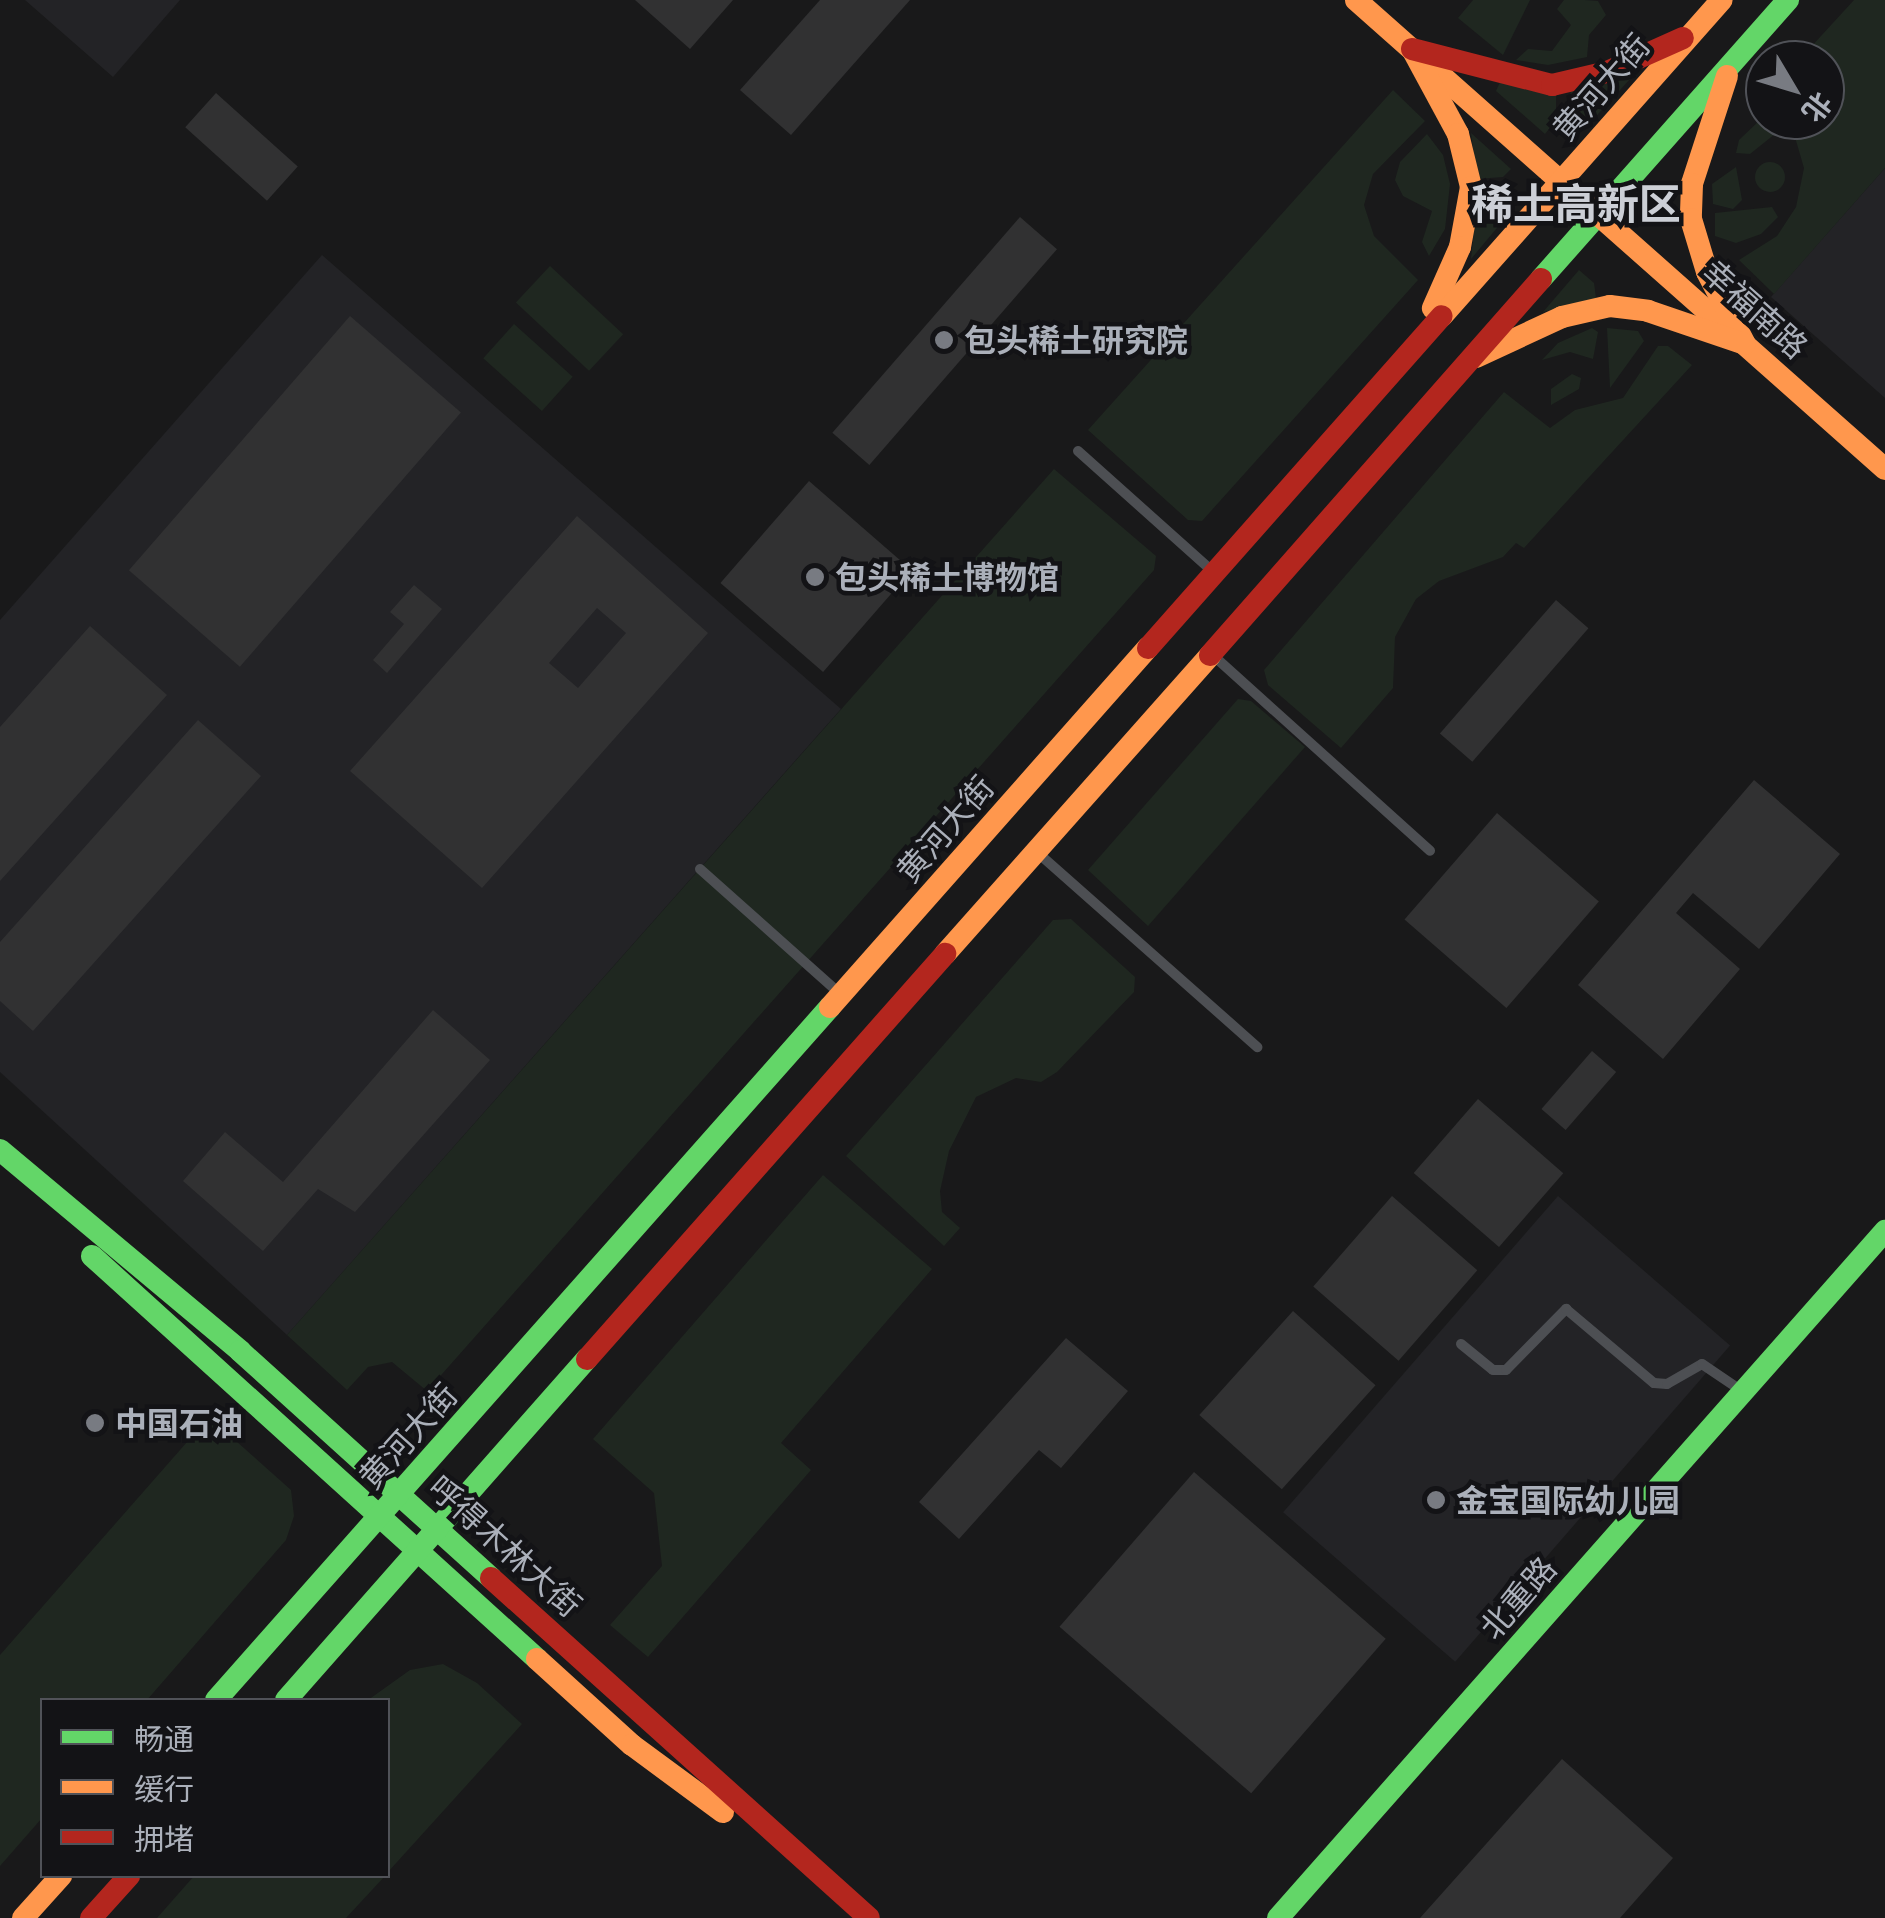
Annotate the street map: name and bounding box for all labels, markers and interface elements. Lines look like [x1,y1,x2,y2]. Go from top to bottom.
street label: 黄河大街 [1545,26,1657,148]
north arrow [1745,40,1845,140]
text: 北 [1794,85,1841,130]
district label: 稀土高新区 [1471,179,1681,229]
street label: 幸福南路 [1695,252,1815,366]
place label: 包头稀土研究院 [964,321,1188,359]
marker: 包头稀土研究院 [933,329,955,351]
place label: 包头稀土博物馆 [835,558,1059,596]
marker: 包头稀土博物馆 [804,566,826,588]
street label: 黄河大街 [889,768,1001,890]
street label: 黄河大街 [351,1376,465,1496]
place label: 中国石油 [115,1404,243,1442]
marker: 中国石油 [84,1412,106,1434]
street label: 呼得木林大街 [421,1467,589,1625]
place label: 金宝国际幼儿园 [1456,1481,1680,1519]
marker: 金宝国际幼儿园 [1425,1489,1447,1511]
street label: 北重路 [1472,1549,1564,1647]
legend [40,1698,390,1878]
text: 畅通 [134,1719,194,1758]
text: 缓行 [134,1769,194,1808]
text: 拥堵 [134,1819,194,1858]

